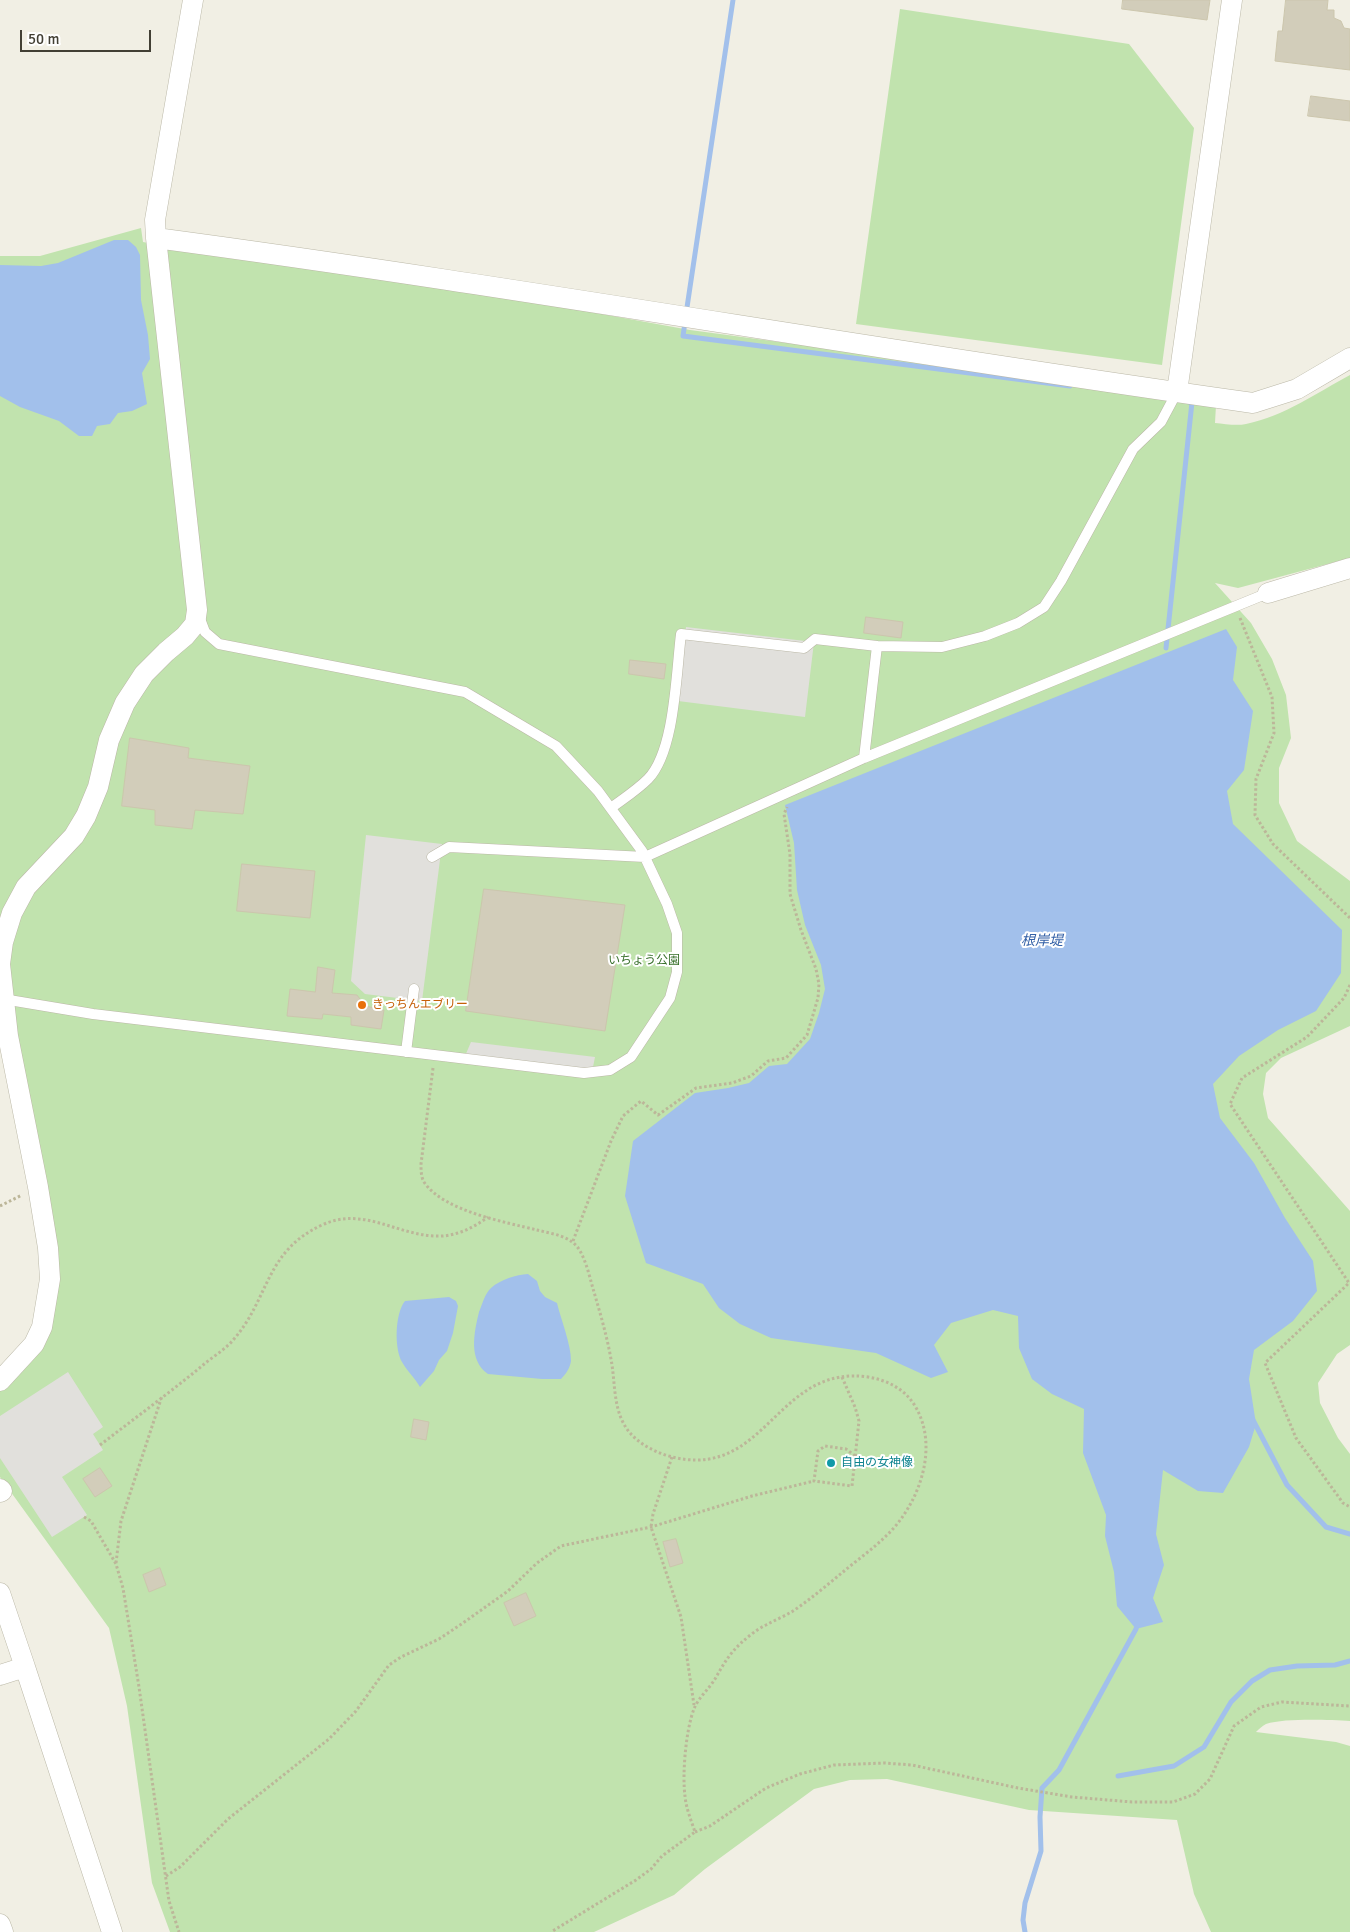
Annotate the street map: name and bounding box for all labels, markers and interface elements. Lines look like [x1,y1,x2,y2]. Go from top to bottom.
scale bar [22,20,154,52]
text: 50 m [28,30,59,48]
water label: 根岸堤 [1021,933,1063,949]
park label: いちょう公園 [608,954,680,968]
place label: きっちんエブリー [372,998,468,1012]
marker: きっちんエブリー [356,999,368,1011]
place label: 自由の女神像 [841,1456,913,1470]
marker: 自由の女神像 [825,1457,837,1469]

